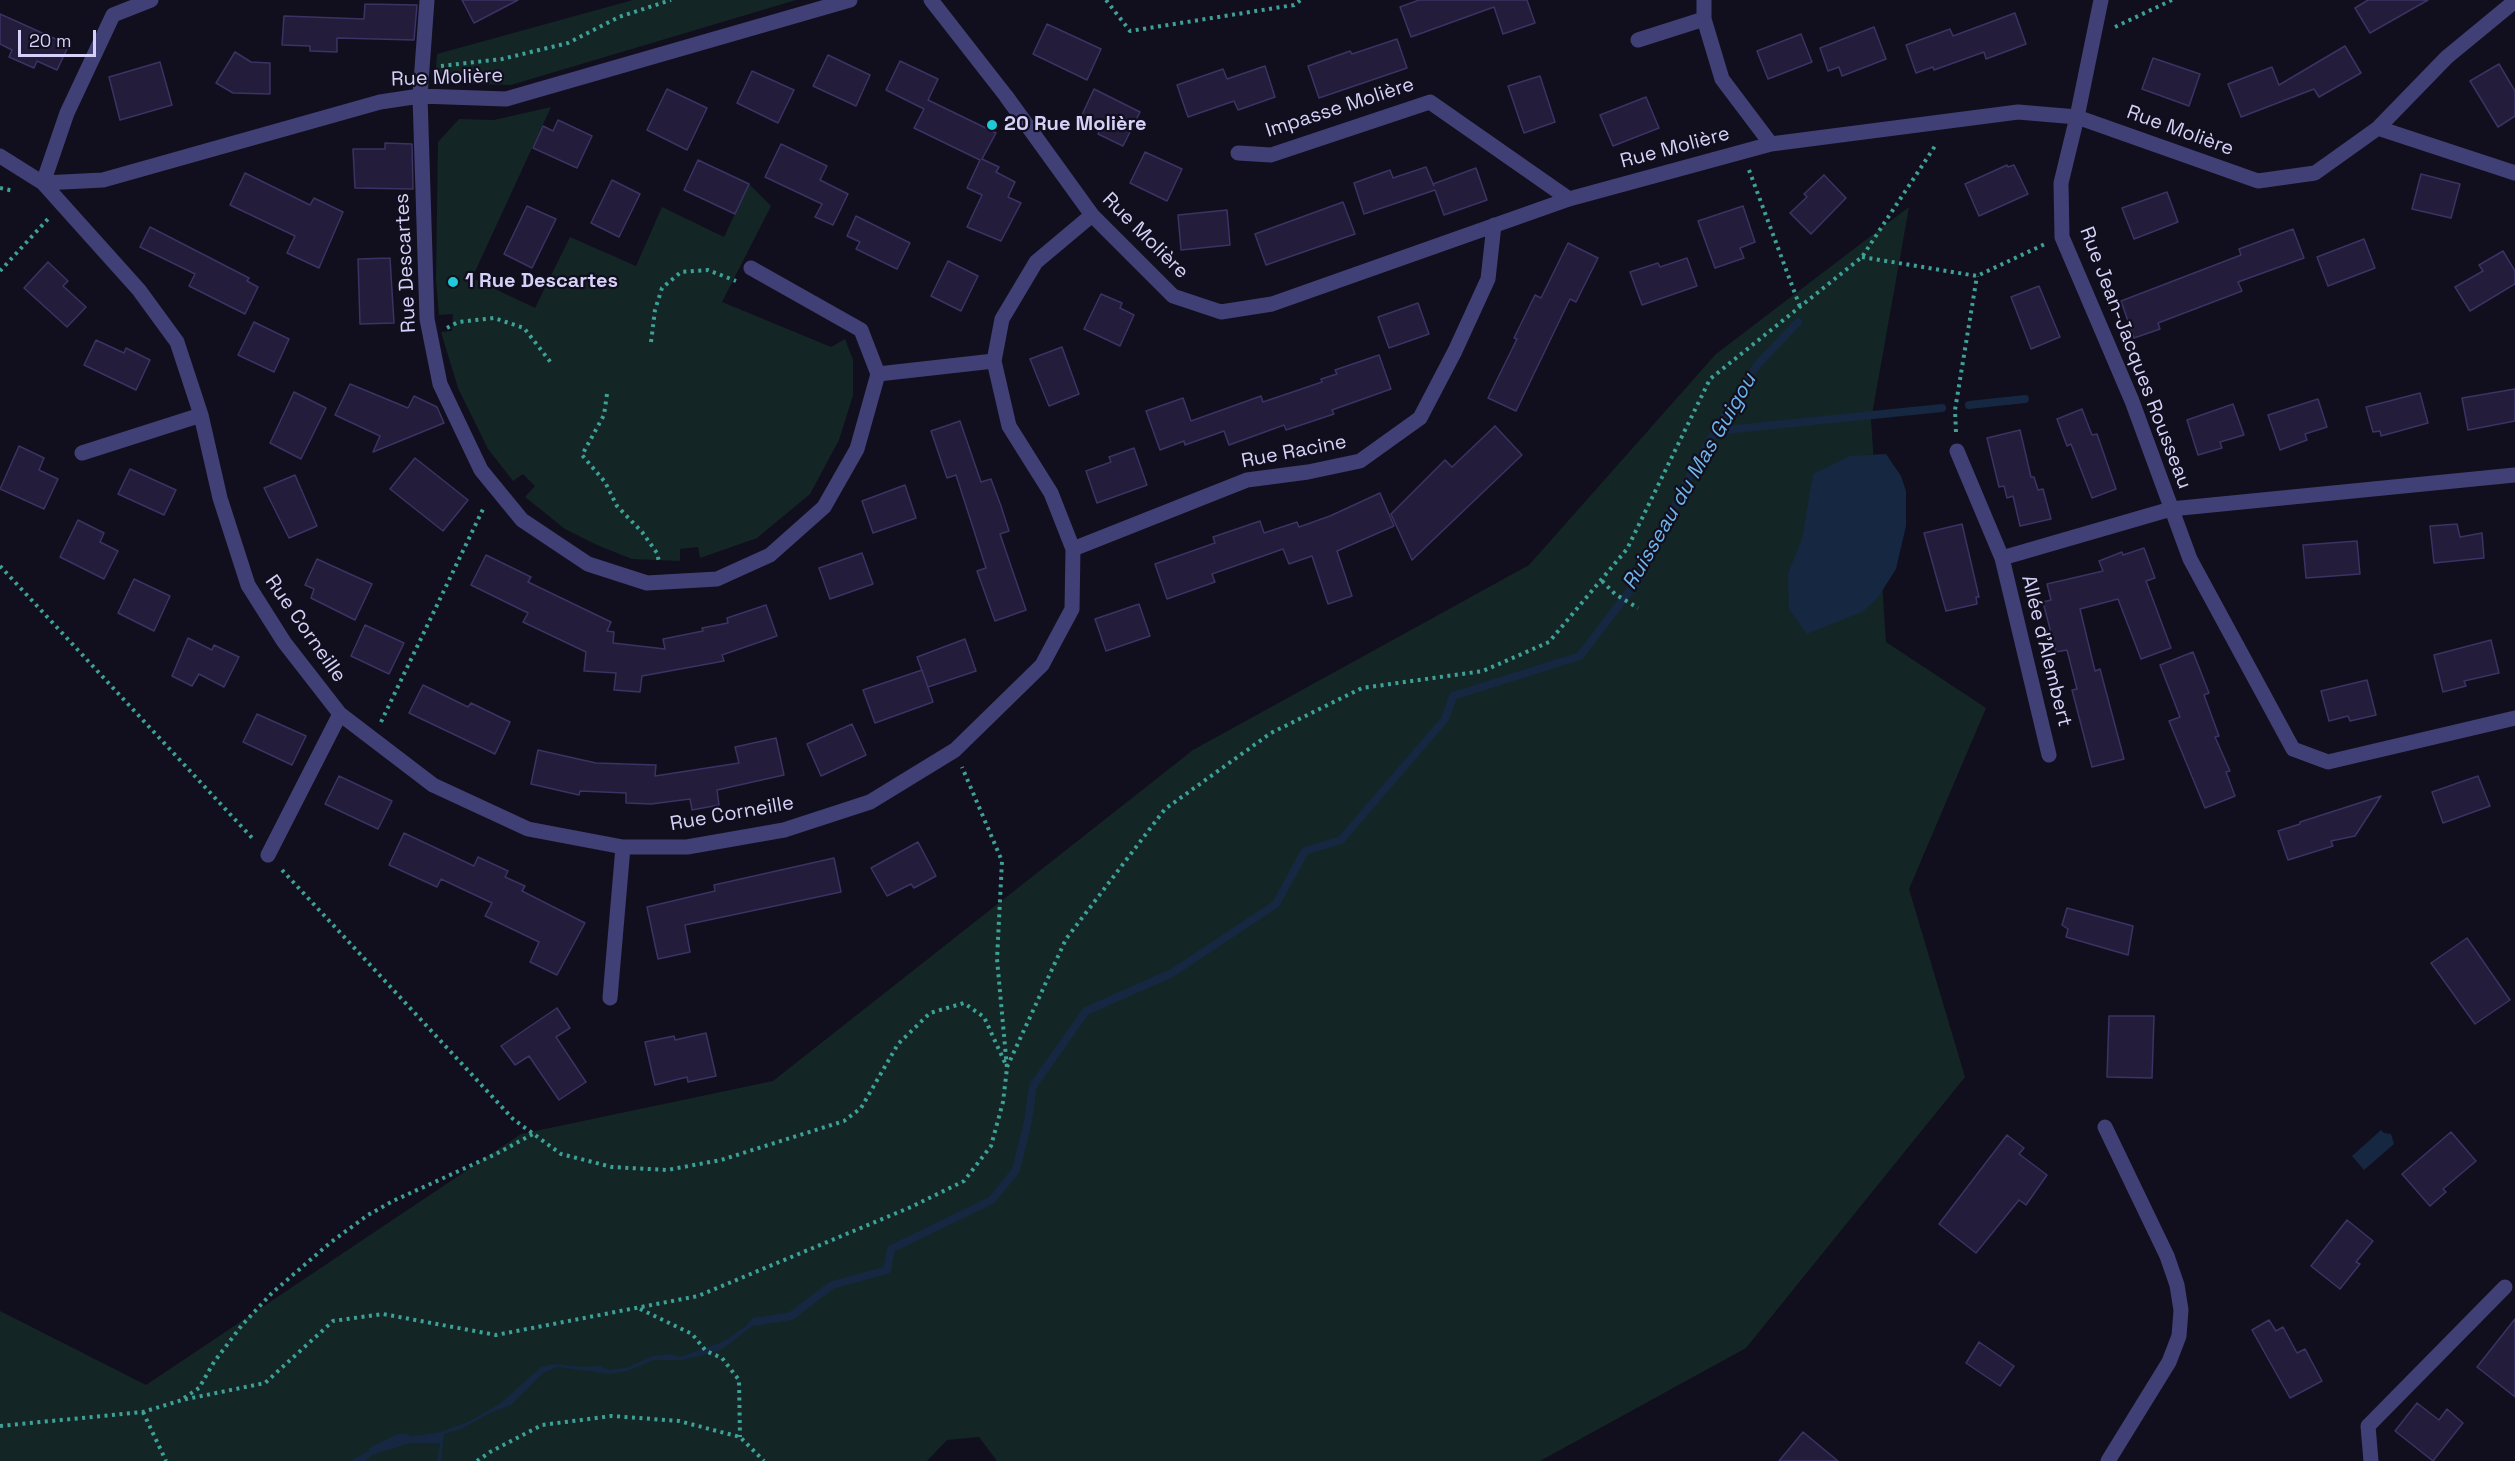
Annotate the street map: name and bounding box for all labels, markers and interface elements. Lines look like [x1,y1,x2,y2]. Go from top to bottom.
scale bar [21,18,99,56]
text: 20 m [29,29,72,52]
street label: Rue Molière [391,64,503,92]
street label: Impasse Molière [1263,73,1417,143]
street label: Rue Molière [2123,101,2237,161]
place label: 20 Rue Molière [1004,113,1147,137]
marker: 20 Rue Molière [985,118,999,132]
street label: Rue Molière [1618,122,1732,174]
street label: Rue Molière [1097,188,1193,284]
street label: Rue Descartes [390,193,422,333]
street label: Rue Jean-Jacques Rousseau [2074,224,2196,492]
place label: 1 Rue Descartes [465,270,618,294]
marker: 1 Rue Descartes [446,275,460,289]
water label: Ruisseau du Mas Guigou [1618,369,1762,595]
street label: Rue Racine [1239,430,1349,474]
street label: Rue Corneille [259,571,351,687]
street label: Allée d'Alembert [2016,573,2076,729]
street label: Rue Corneille [668,791,796,837]

